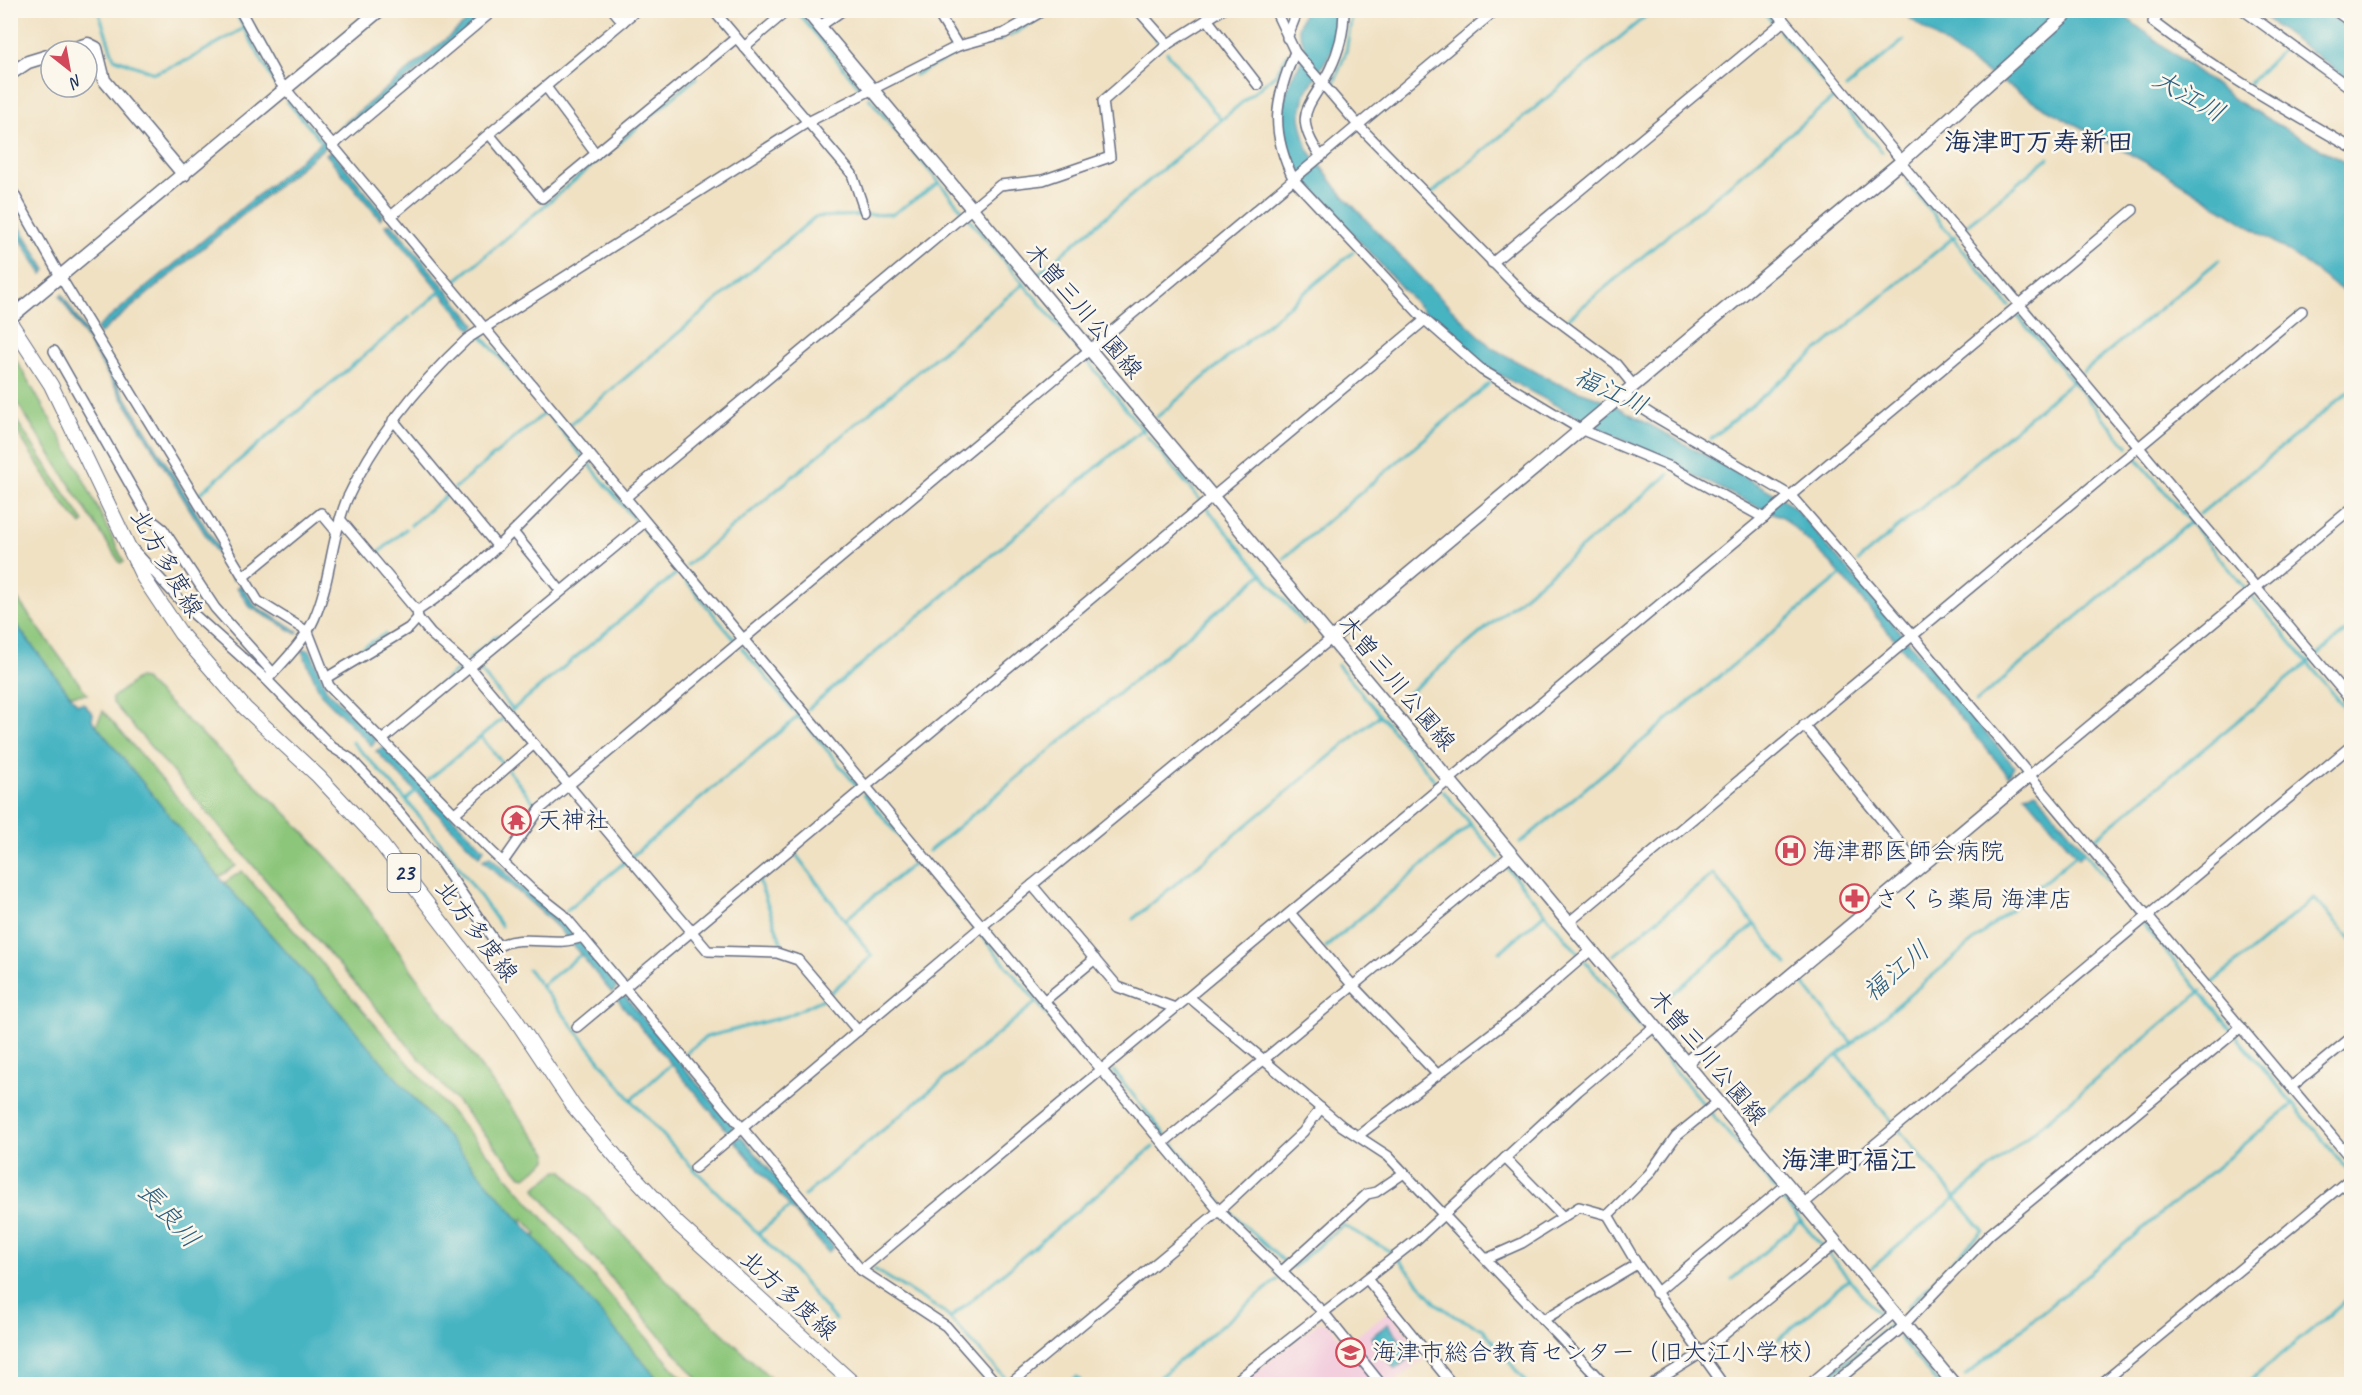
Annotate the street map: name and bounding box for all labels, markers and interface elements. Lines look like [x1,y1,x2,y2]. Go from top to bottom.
north arrow [39,39,99,99]
water label: 大江川 [2147,62,2231,130]
text: N [64,70,86,94]
district label: 海津町万寿新田 [1945,125,2134,159]
street label: 木曽三川公園線 [1019,237,1149,385]
water label: 福江川 [1569,359,1653,423]
street label: 北方多度線 [124,504,210,622]
street label: 木曽三川公園線 [1332,609,1462,757]
temple icon: 天神社 [500,804,532,836]
place label: 天神社 [537,805,609,835]
hospital icon: 海津郡医師会病院 [1775,835,1807,867]
place label: 海津郡医師会病院 [1812,836,2004,866]
road number: 23 [388,854,420,892]
street label: 北方多度線 [429,874,525,988]
pharmacy icon: さくら薬局 海津店 [1838,883,1870,915]
place label: さくら薬局 海津店 [1875,884,2073,914]
water label: 福江川 [1856,933,1936,1009]
street label: 木曽三川公園線 [1643,983,1773,1131]
district label: 海津町福江 [1782,1143,1917,1177]
water label: 長良川 [131,1175,207,1255]
street label: 北方多度線 [734,1244,844,1346]
school or university icon: 海津市総合教育センター（旧大江小学校） [1335,1336,1367,1368]
place label: 海津市総合教育センター（旧大江小学校） [1372,1337,1827,1367]

